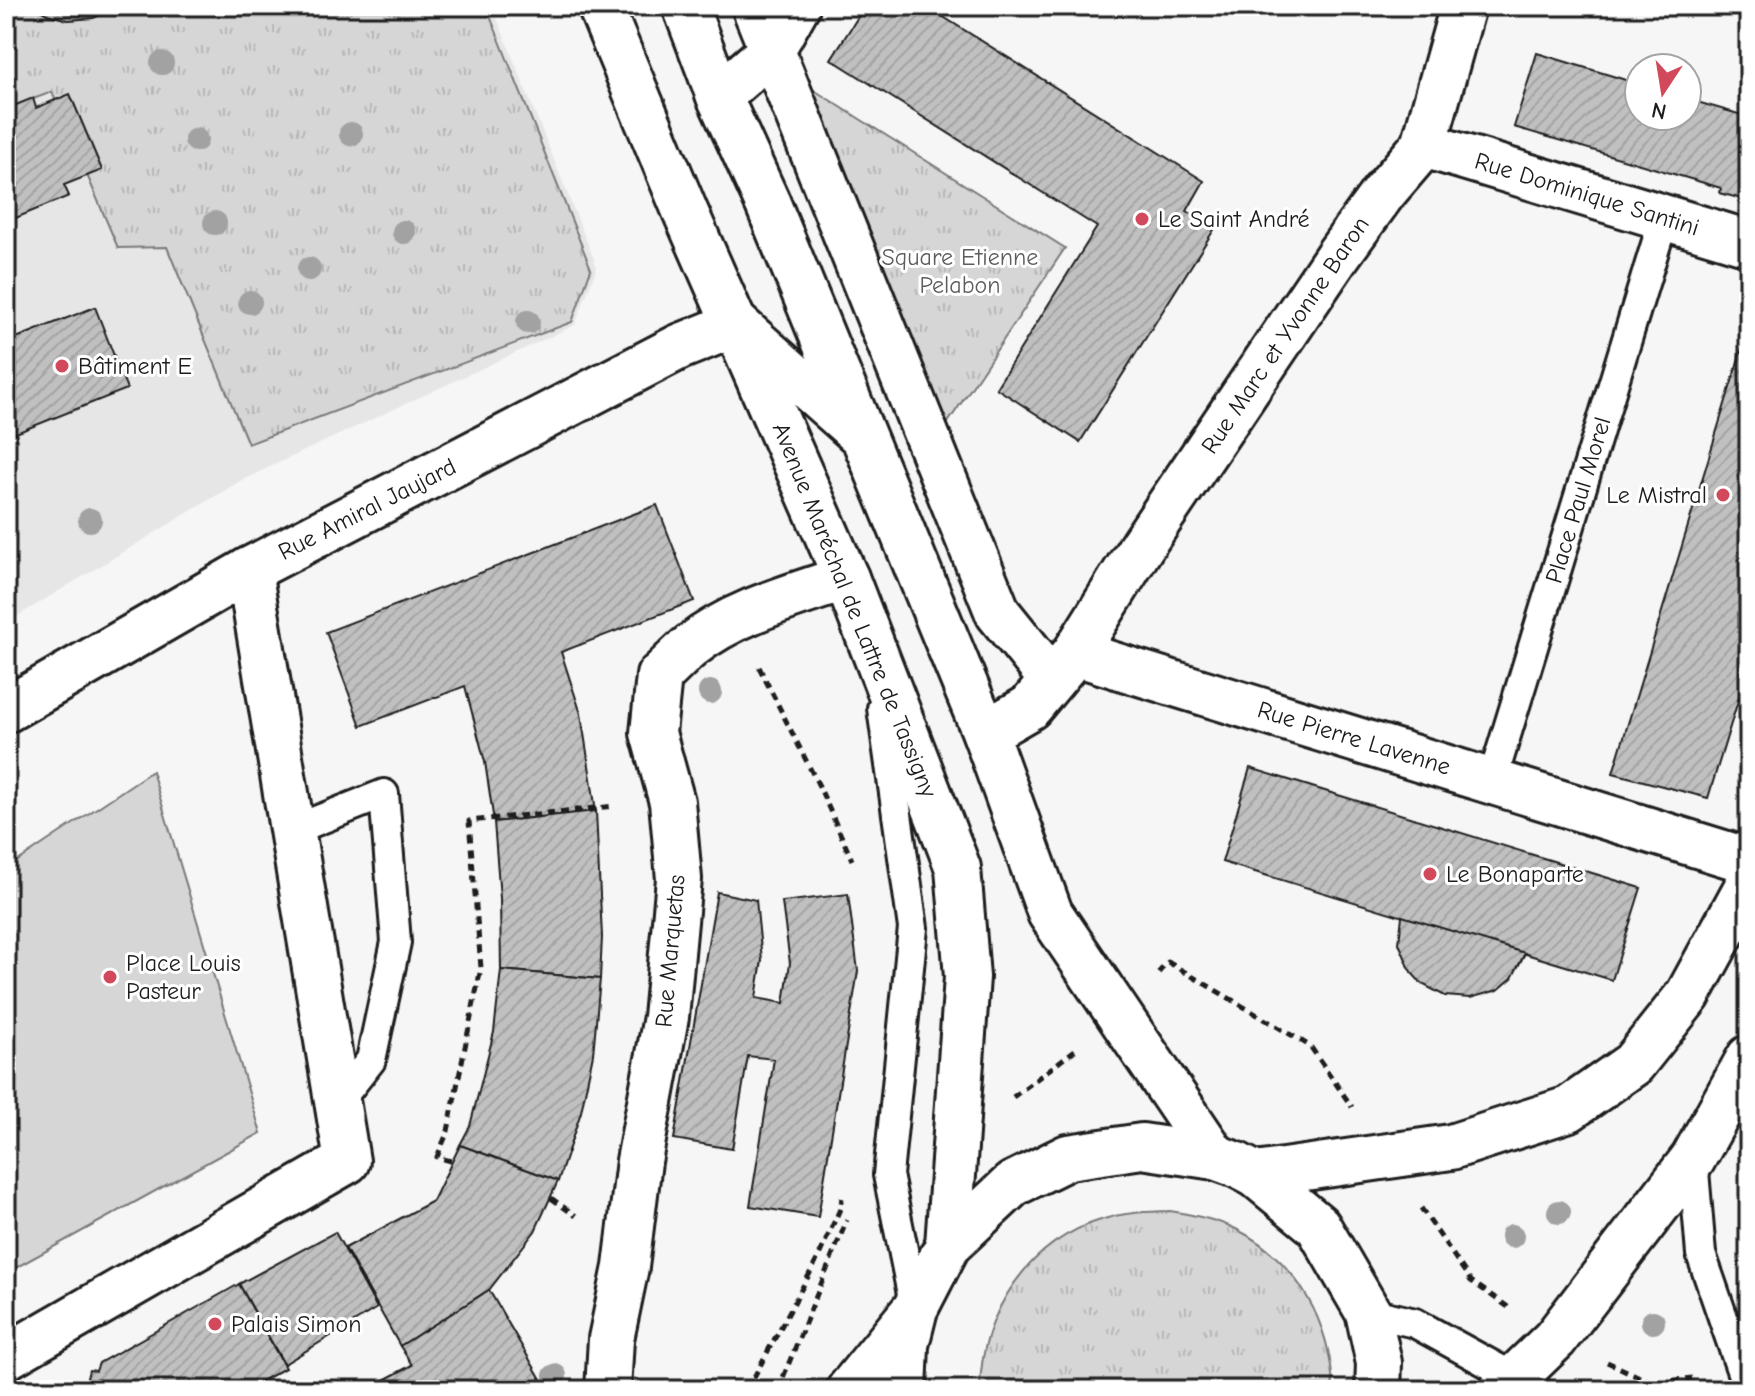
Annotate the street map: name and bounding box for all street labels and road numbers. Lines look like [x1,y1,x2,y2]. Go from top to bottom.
street label: Rue Dominique Santini [1471,147,1703,241]
street label: Rue Marc et Yvonne Baron [1195,211,1375,459]
street label: Place Paul Morel [1539,414,1617,586]
street label: Avenue Maréchal de Lattre de Tassigny [767,419,943,802]
street label: Rue Amiral Jaujard [273,452,461,566]
street label: Rue Pierre Lavenne [1254,695,1454,781]
street label: Rue Marquetas [649,873,691,1029]

